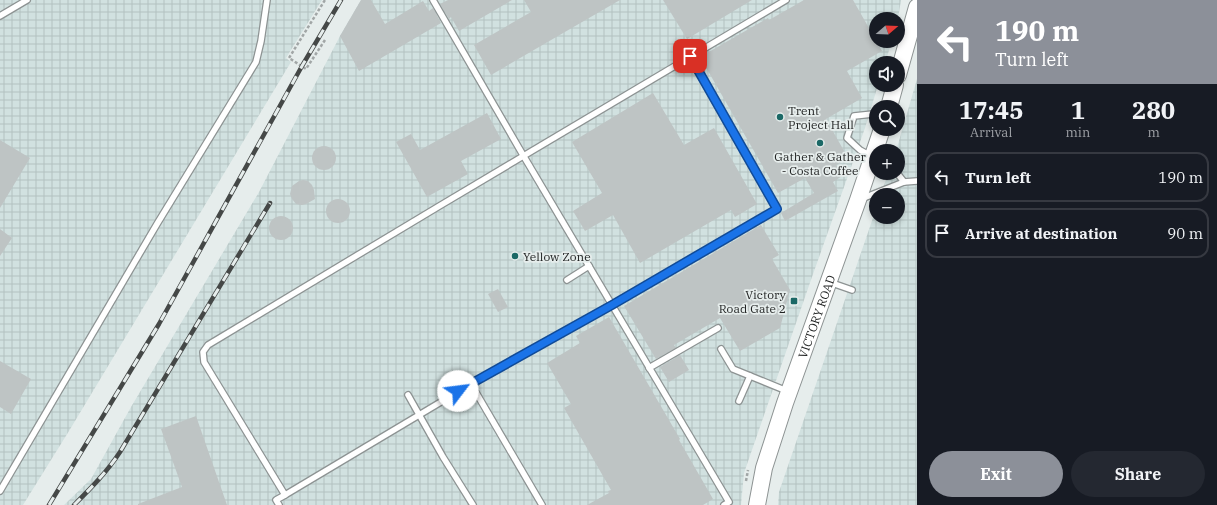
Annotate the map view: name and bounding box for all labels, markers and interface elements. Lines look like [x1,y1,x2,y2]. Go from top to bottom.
north arrow [869,12,905,48]
map controls [869,12,905,224]
text: 190 m [995,12,1079,49]
icon: left [929,16,981,68]
pin [673,39,707,73]
icon: arrive [679,45,701,67]
text: Turn left [995,48,1069,71]
button: sound [869,56,905,92]
text: 17:45 [959,94,1024,126]
text: 1 [1071,94,1085,126]
text: 280 [1132,94,1175,126]
button: search [869,100,905,136]
place label: Trent Project Hall [788,103,854,132]
marker: Trent Project Hall [775,112,785,122]
text: Arrival [970,124,1012,141]
text: min [1065,124,1090,141]
text: m [1147,124,1160,141]
marker: Gather & Gather - Costa Coffee [815,138,825,148]
button: + [869,144,905,180]
place label: Gather & Gather - Costa Coffee [774,149,866,178]
icon: left [931,166,953,188]
text: Turn left [965,168,1031,187]
text: 190 m [1158,168,1203,187]
button: − [869,188,905,224]
icon: arrive [931,222,953,244]
text: Arrive at destination [965,224,1117,243]
text: 90 m [1167,224,1203,243]
place label: Yellow Zone [523,249,591,264]
marker: Yellow Zone [510,251,520,261]
street label: VICTORY ROAD [794,273,838,360]
place label: Victory Road Gate 2 [719,287,787,316]
marker: Victory Road Gate 2 [789,296,799,306]
position arrow [437,370,479,412]
button: Exit [929,451,1063,497]
button: Share [1071,451,1205,497]

